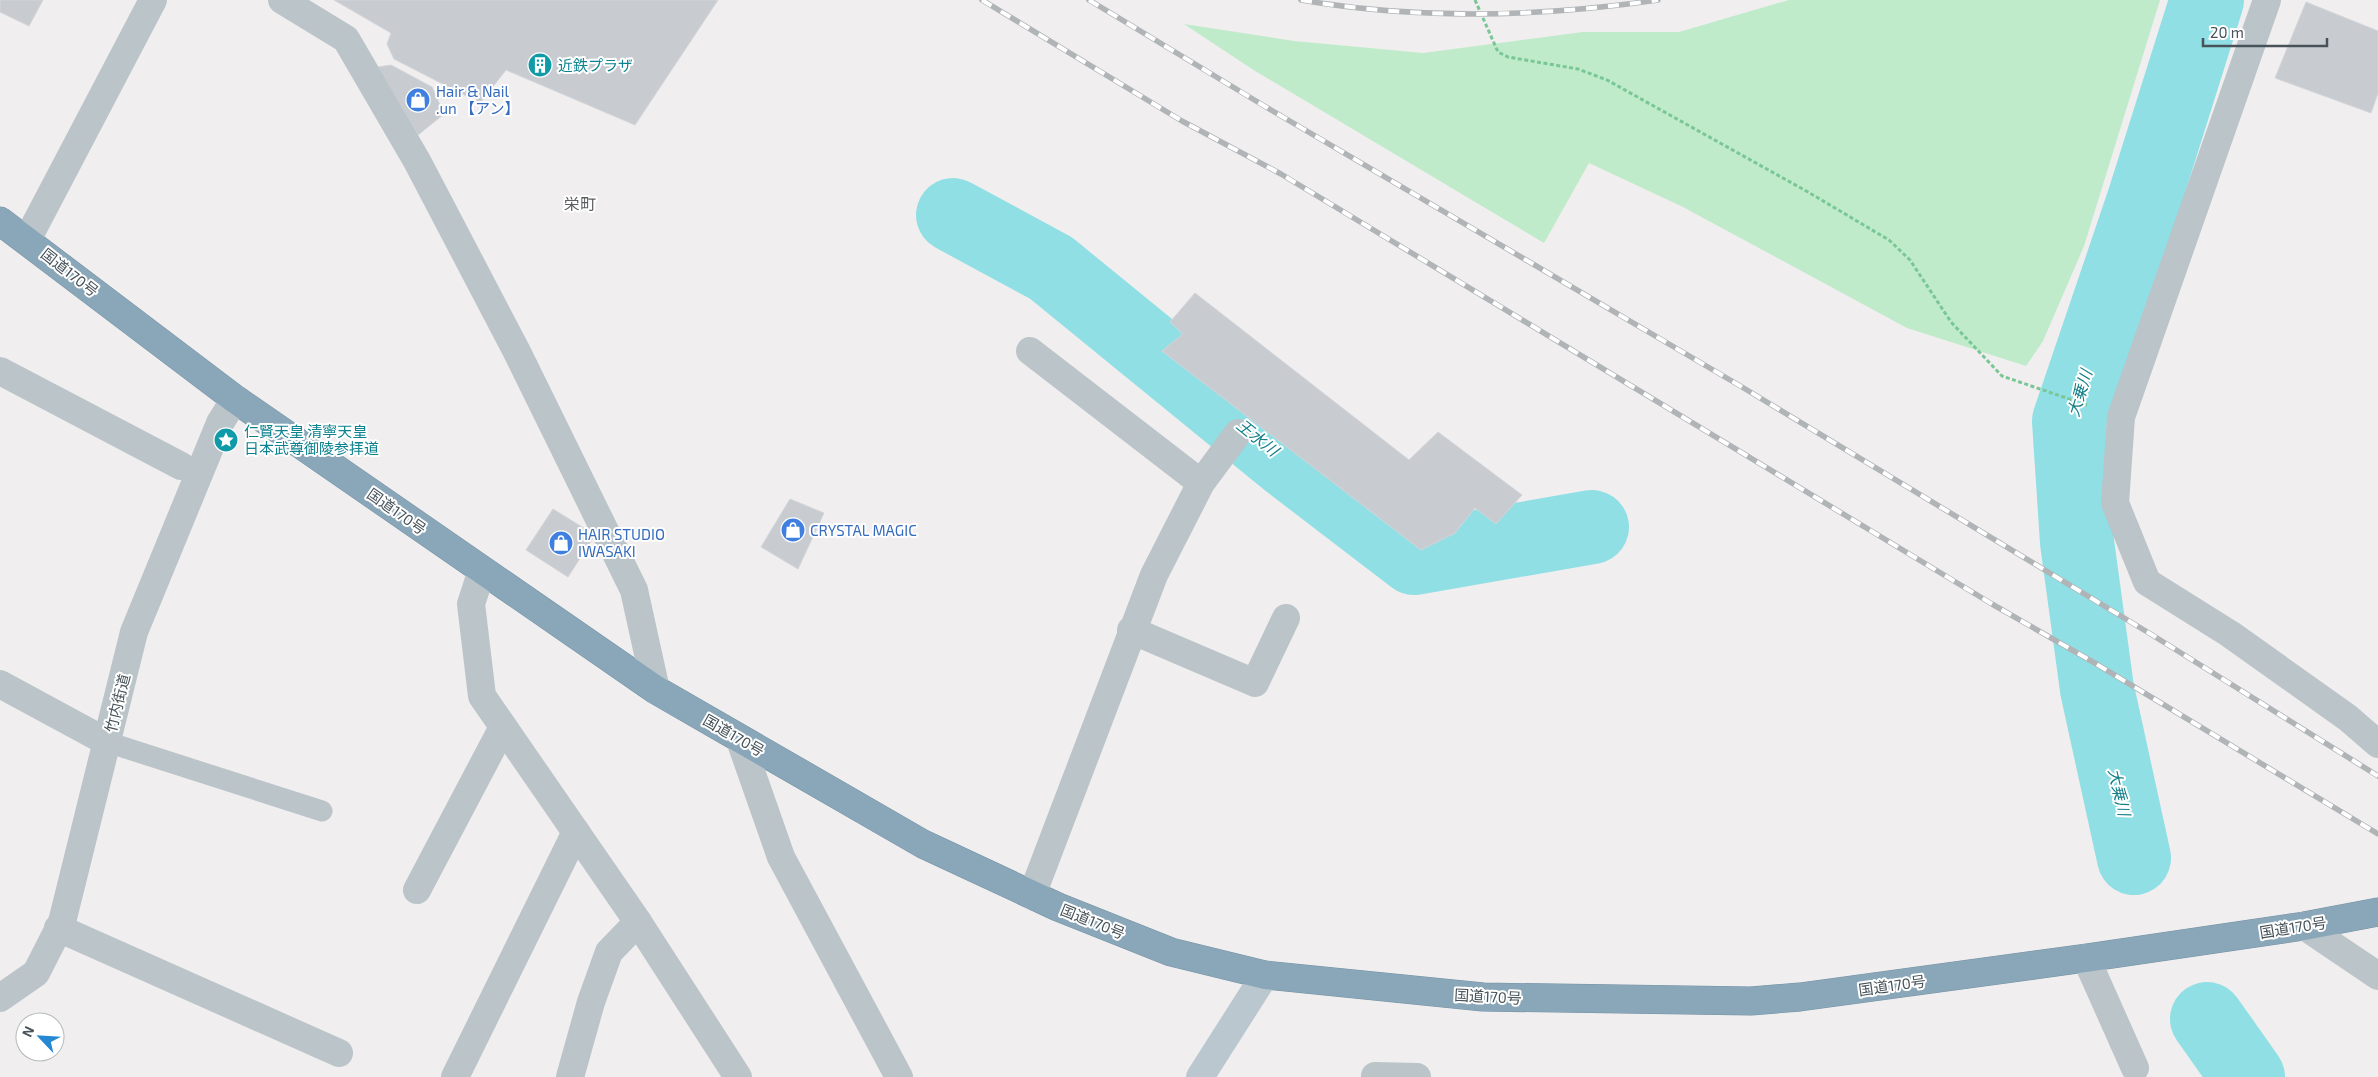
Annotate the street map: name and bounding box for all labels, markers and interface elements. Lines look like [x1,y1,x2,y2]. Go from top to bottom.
scale bar [2203,15,2327,47]
text: 20 m [2210,23,2244,41]
building icon: 近鉄プラザ [527,52,553,78]
place label: 近鉄プラザ [558,56,633,74]
place label: Hair & Nail .un 【アン】 [436,82,519,117]
shop icon: Hair & Nail .un 【アン】 [405,87,431,113]
district label: 栄町 [564,194,596,213]
street label: 国道170号 [38,244,102,300]
water label: 大乗川 [2063,365,2096,419]
water label: 王水川 [1233,415,1284,461]
place label: 仁賢天皇 清寧天皇 日本武尊御陵参拝道 [244,422,379,457]
place icon: 仁賢天皇 清寧天皇 日本武尊御陵参拝道 [213,427,239,453]
street label: 国道170号 [364,484,430,538]
shop icon: CRYSTAL MAGIC [780,517,806,543]
place label: CRYSTAL MAGIC [810,521,917,539]
place label: HAIR STUDIO IWASAKI [578,525,665,560]
shop icon: HAIR STUDIO IWASAKI [548,530,574,556]
street label: 竹内街道 [101,672,133,734]
street label: 国道170号 [700,710,768,760]
water label: 大乗川 [2105,766,2135,819]
street label: 国道170号 [1058,900,1128,942]
street label: 国道170号 [2258,913,2328,941]
street label: 国道170号 [1857,971,1927,999]
street label: 国道170号 [1454,985,1522,1007]
north arrow [15,1012,65,1062]
text: N [18,1023,38,1039]

